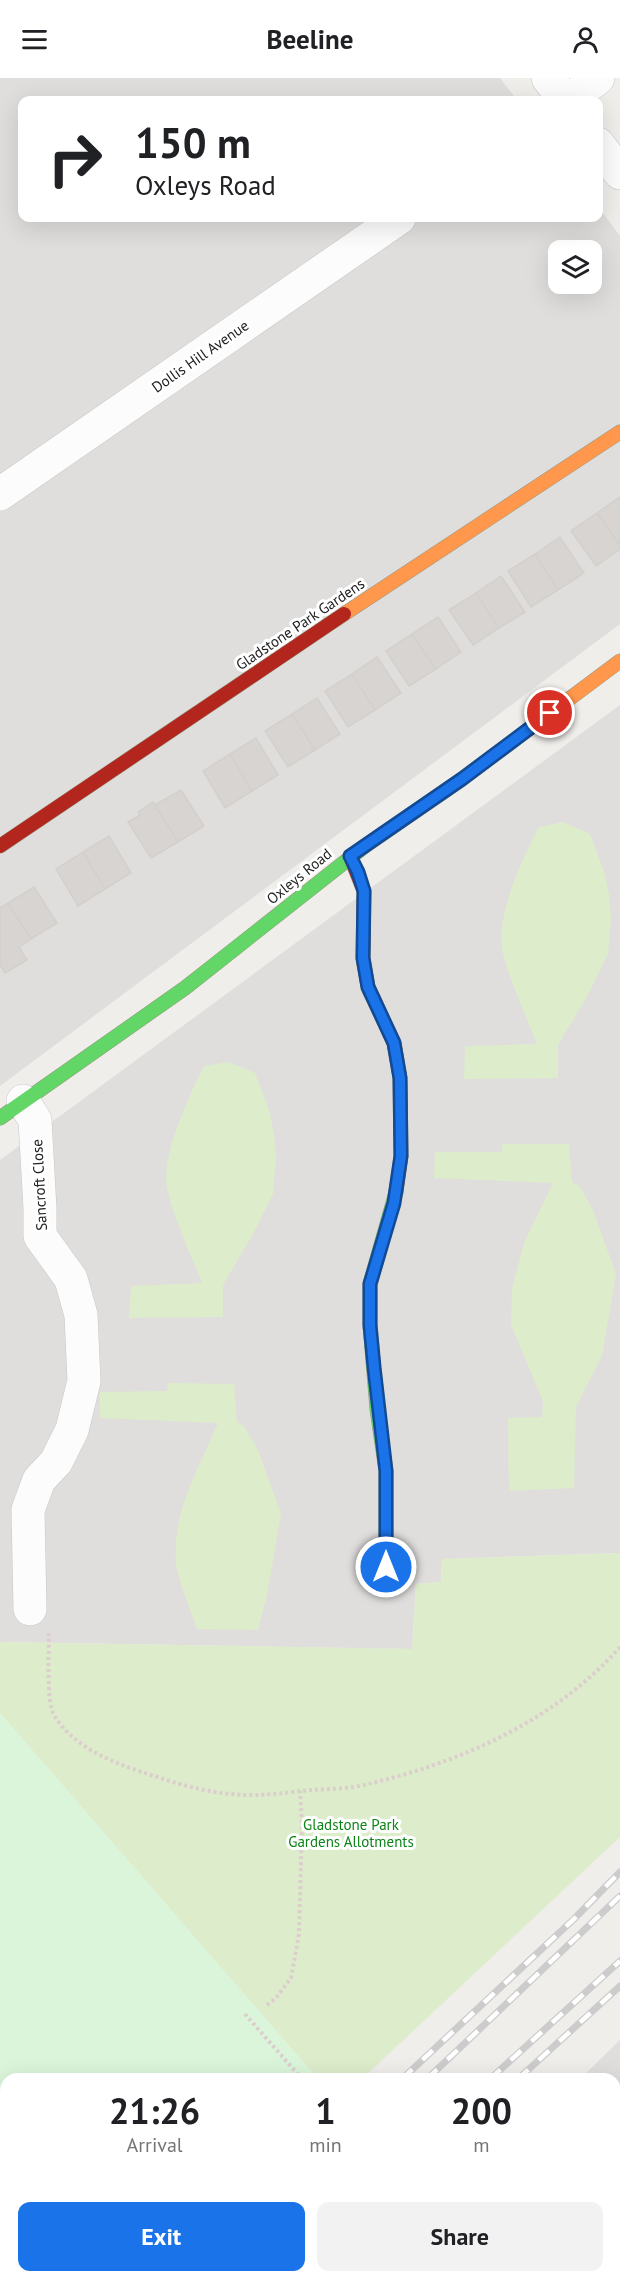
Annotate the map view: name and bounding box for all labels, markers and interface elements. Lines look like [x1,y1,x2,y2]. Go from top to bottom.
text: Beeline [267,22,353,56]
icon: menu [18,23,51,56]
icon: person [569,23,602,56]
text: 150 m [135,115,251,170]
icon: right [36,120,114,198]
text: Oxleys Road [135,168,276,202]
map controls [548,240,602,294]
button: layers [548,240,602,294]
street label: Dollis Hill Avenue [148,315,252,397]
street label: Gladstone Park Gardens [232,574,368,674]
pin [524,687,575,738]
icon: arrive [533,696,566,729]
street label: Oxleys Road [263,844,335,908]
street label: Sancroft Close [27,1139,51,1231]
position arrow [354,1535,418,1599]
park label: Gladstone Park Gardens Allotments [288,1815,414,1851]
text: 21:26 [109,2087,200,2134]
text: 1 [315,2087,336,2134]
text: 200 [451,2087,512,2134]
text: Arrival [127,2132,183,2158]
text: min [309,2132,342,2158]
text: m [473,2132,490,2158]
button: Exit [18,2202,305,2271]
button: Share [317,2202,603,2271]

